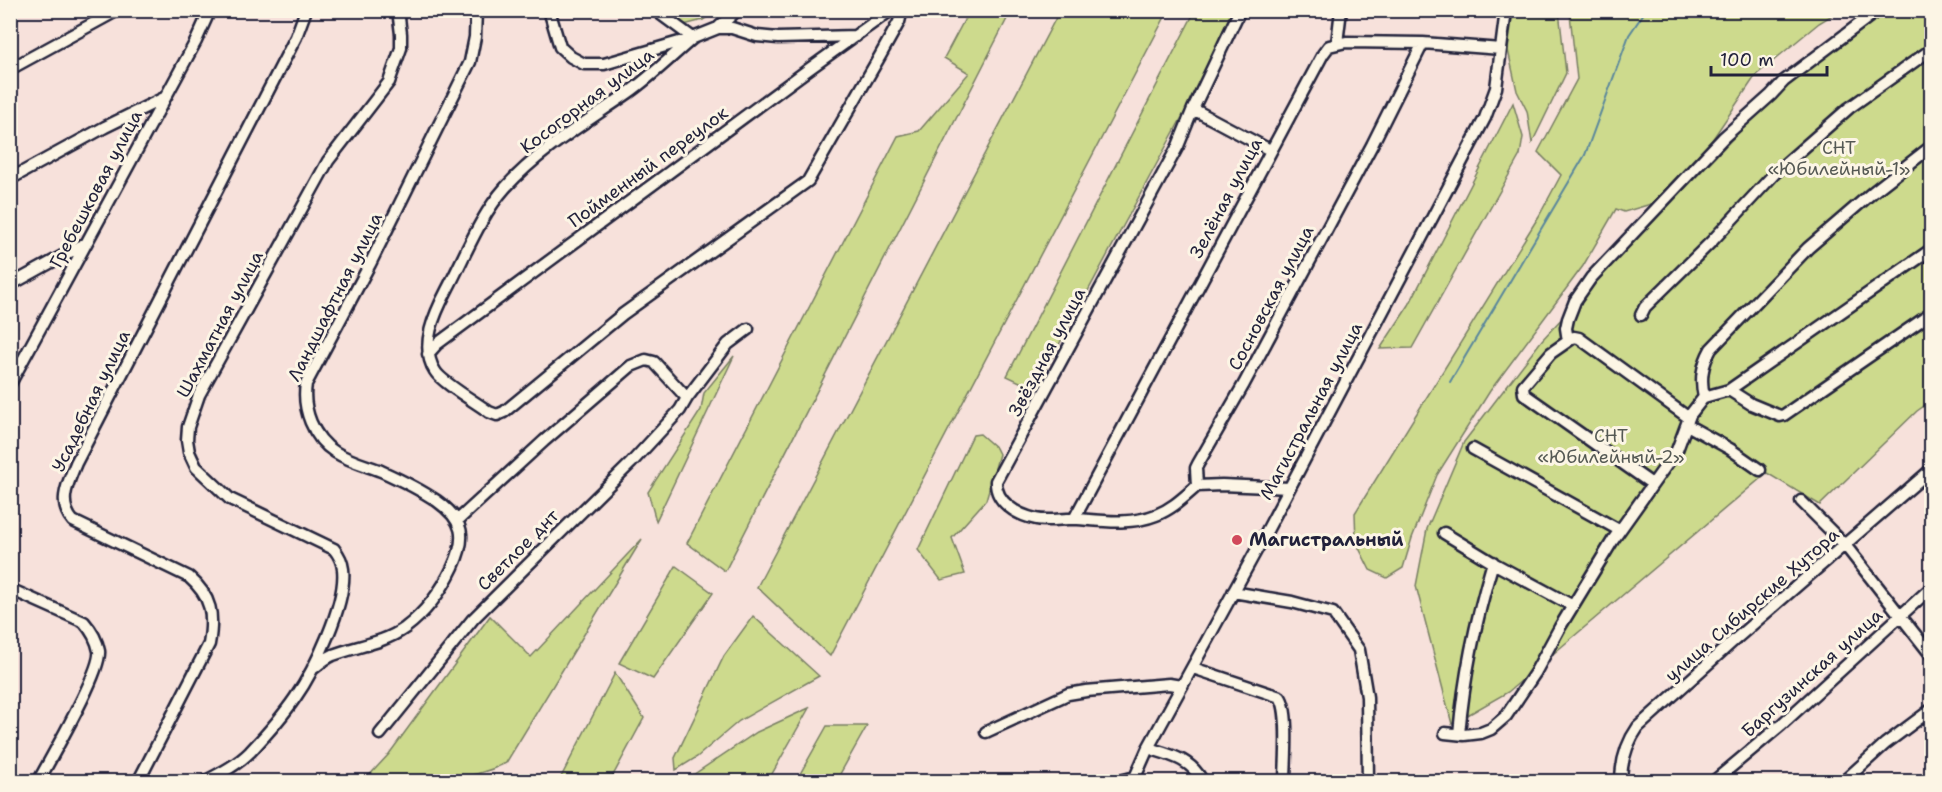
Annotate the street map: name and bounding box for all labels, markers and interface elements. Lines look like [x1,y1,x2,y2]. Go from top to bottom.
scale bar [1711,39,1826,77]
street label: Косогорная улица [515,43,659,159]
text: 100 m [1720,48,1774,72]
street label: Пойменный переулок [563,101,733,233]
street label: Гребешковая улица [44,106,148,272]
street label: Зелёная улица [1184,134,1268,262]
park label: СНТ «Юбилейный-1» [1768,136,1910,181]
street label: Ландшафтная улица [282,208,388,386]
street label: Сосновская улица [1223,221,1319,375]
street label: Шахматная улица [171,246,269,402]
street label: Звёздная улица [1003,283,1091,421]
street label: Магистральная улица [1254,318,1368,504]
street label: Усадебная улица [46,326,136,476]
park label: СНТ «Юбилейный-2» [1538,424,1684,469]
street label: Светлое днт [472,503,565,596]
street label: улица Сибирские Хутора [1660,523,1844,687]
place label: Магистральный [1249,528,1404,552]
marker: Магистральный [1230,533,1244,547]
street label: Баргузинская улица [1736,603,1888,743]

